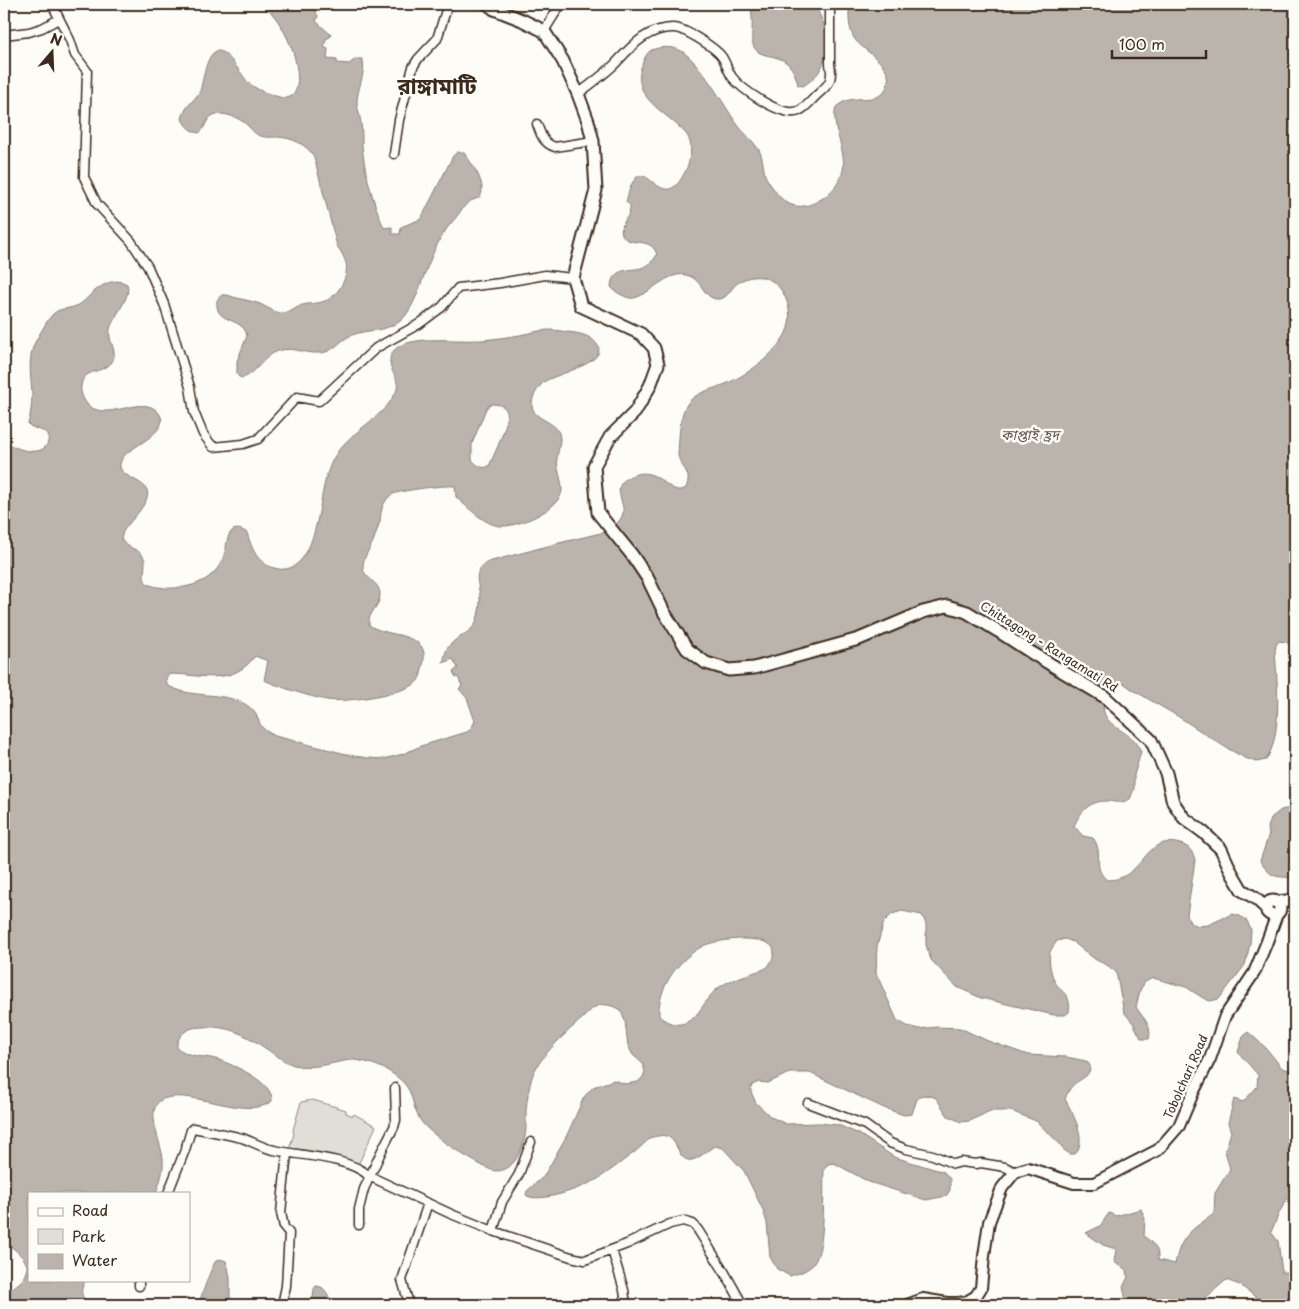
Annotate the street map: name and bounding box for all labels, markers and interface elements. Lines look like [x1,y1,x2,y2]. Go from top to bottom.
north arrow [28,28,78,78]
text: N [48,28,65,51]
scale bar [1112,28,1205,60]
text: 100 m [1119,32,1165,55]
district label: রাঙ্গামাটি [396,68,477,101]
water label: কাপ্তাই হ্রদ [1001,424,1062,445]
street label: Chittagong - Rangamati Rd [977,596,1122,696]
street label: Tobolchari Road [1158,1031,1212,1122]
legend [28,1192,190,1282]
text: Road [72,1198,108,1221]
text: Park [72,1224,106,1247]
text: Water [72,1248,117,1271]

